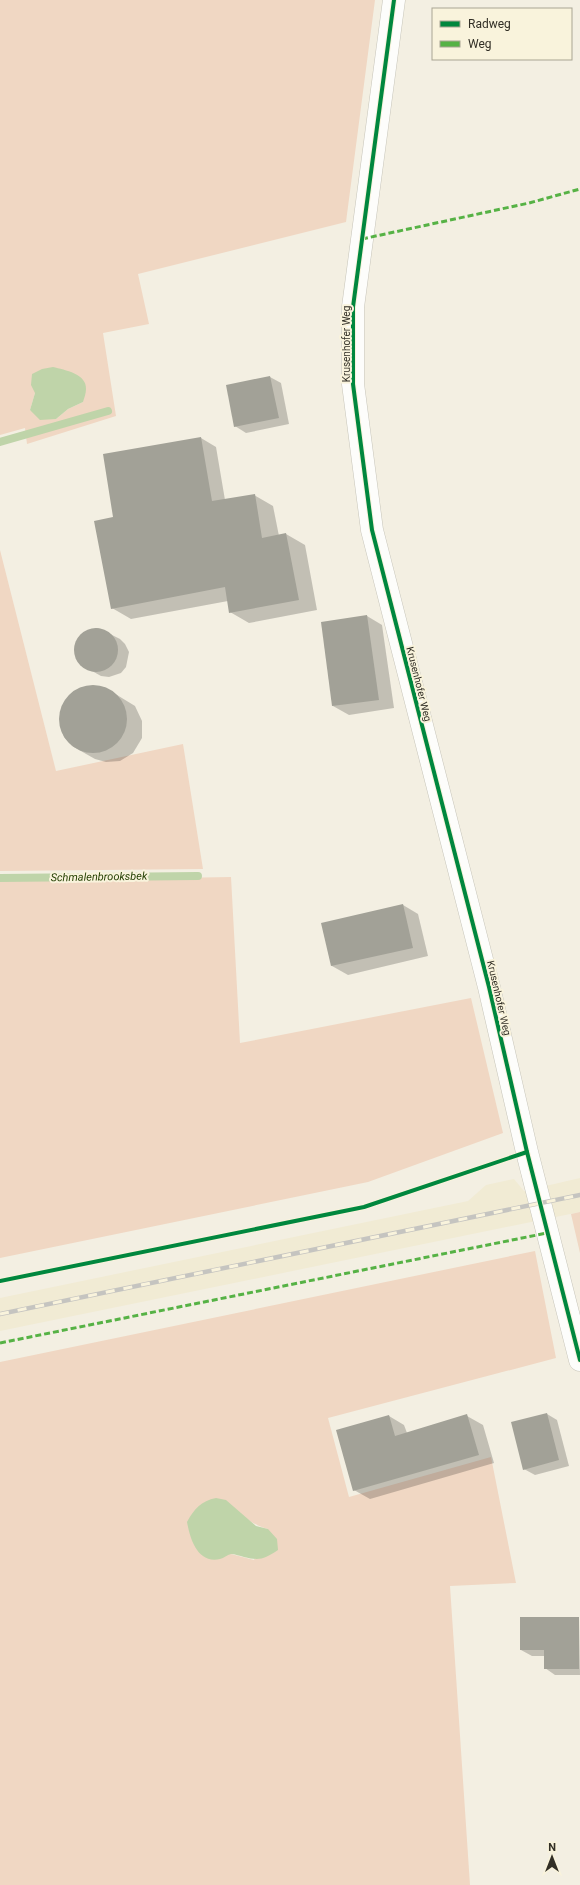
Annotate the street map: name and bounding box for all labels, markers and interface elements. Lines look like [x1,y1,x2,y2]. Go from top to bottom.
legend [432,8,572,60]
text: Radweg [468,17,511,31]
text: Weg [468,37,492,51]
street label: Krusenhofer Weg [341,306,352,382]
street label: Krusenhofer Weg [404,646,434,722]
water label: Schmalenbrooksbek [51,870,148,884]
street label: Krusenhofer Weg [485,959,513,1037]
north arrow [532,1837,572,1877]
text: N [548,1841,556,1854]

